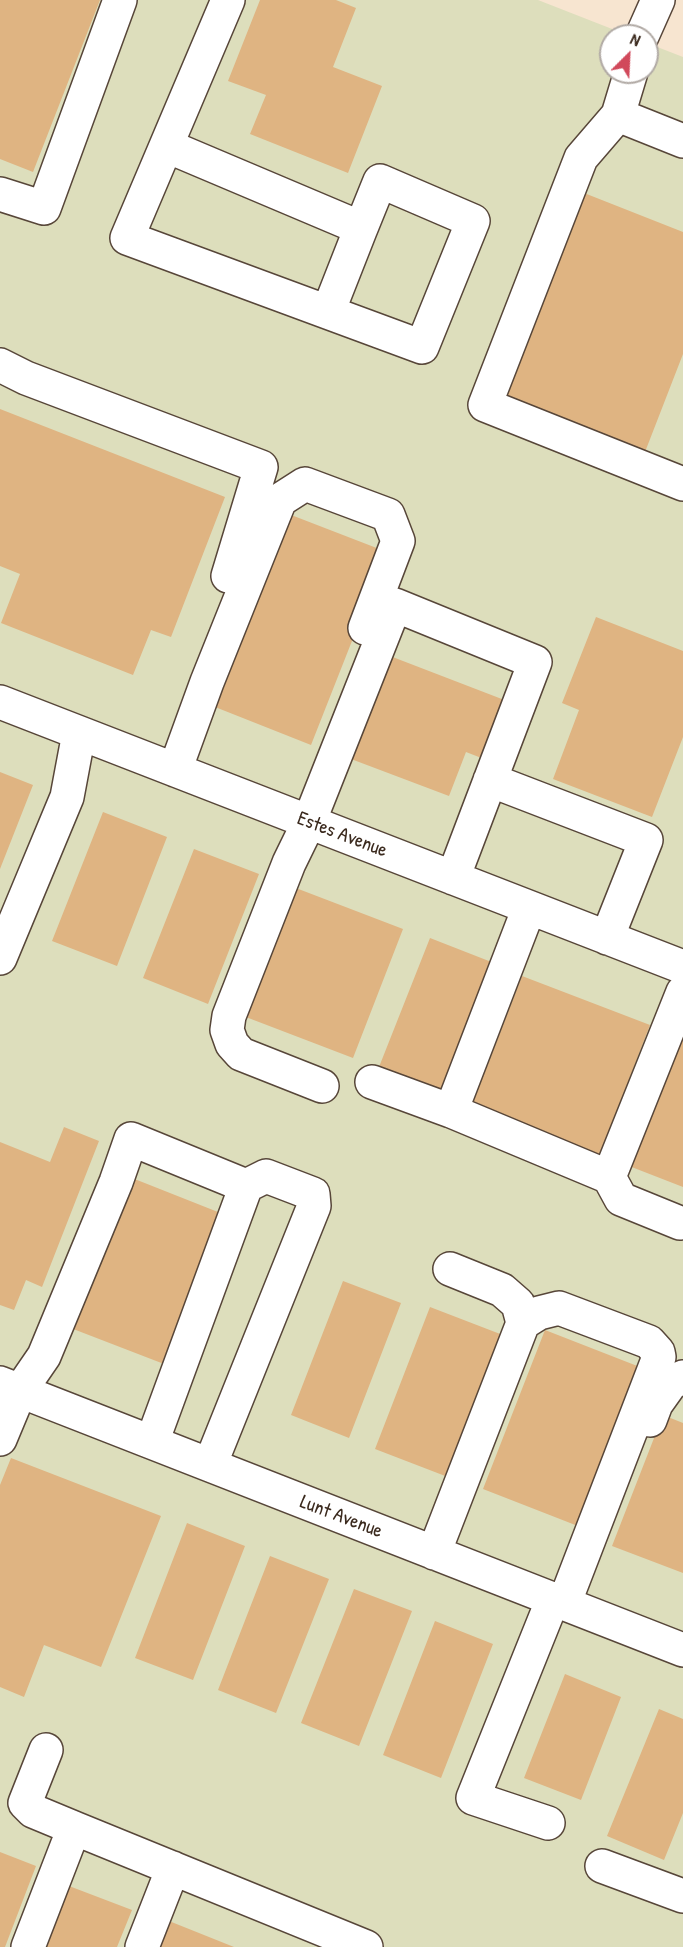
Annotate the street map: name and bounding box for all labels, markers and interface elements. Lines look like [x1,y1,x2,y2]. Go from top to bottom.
north arrow [599,24,659,84]
text: N [627,28,644,51]
street label: Estes Avenue [294,807,390,863]
street label: Lunt Avenue [296,1490,386,1544]

